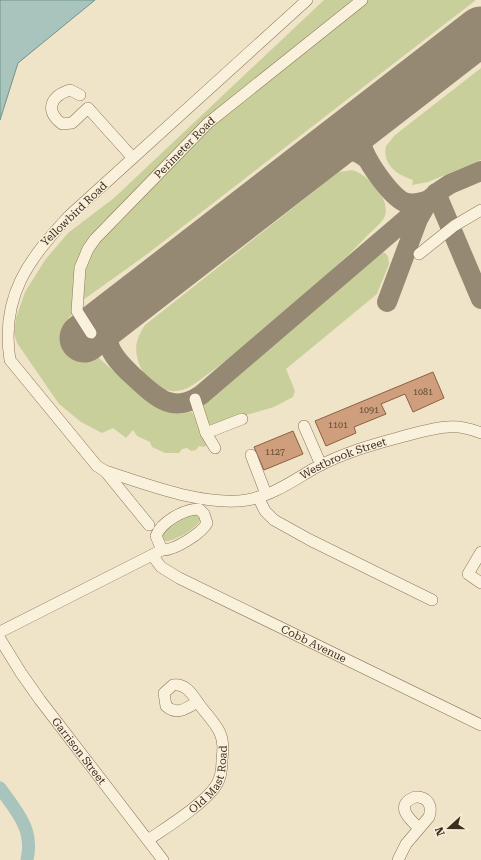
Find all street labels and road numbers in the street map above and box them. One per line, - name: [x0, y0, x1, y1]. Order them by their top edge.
- street label: Perimeter Road: [151, 114, 217, 181]
- street label: Yellowbird Road: [38, 179, 110, 249]
- street label: Westbrook Street: [298, 435, 388, 482]
- street label: Cobb Avenue: [279, 622, 349, 665]
- street label: Garrison Street: [49, 715, 109, 787]
- street label: Old Mast Road: [186, 745, 229, 816]

